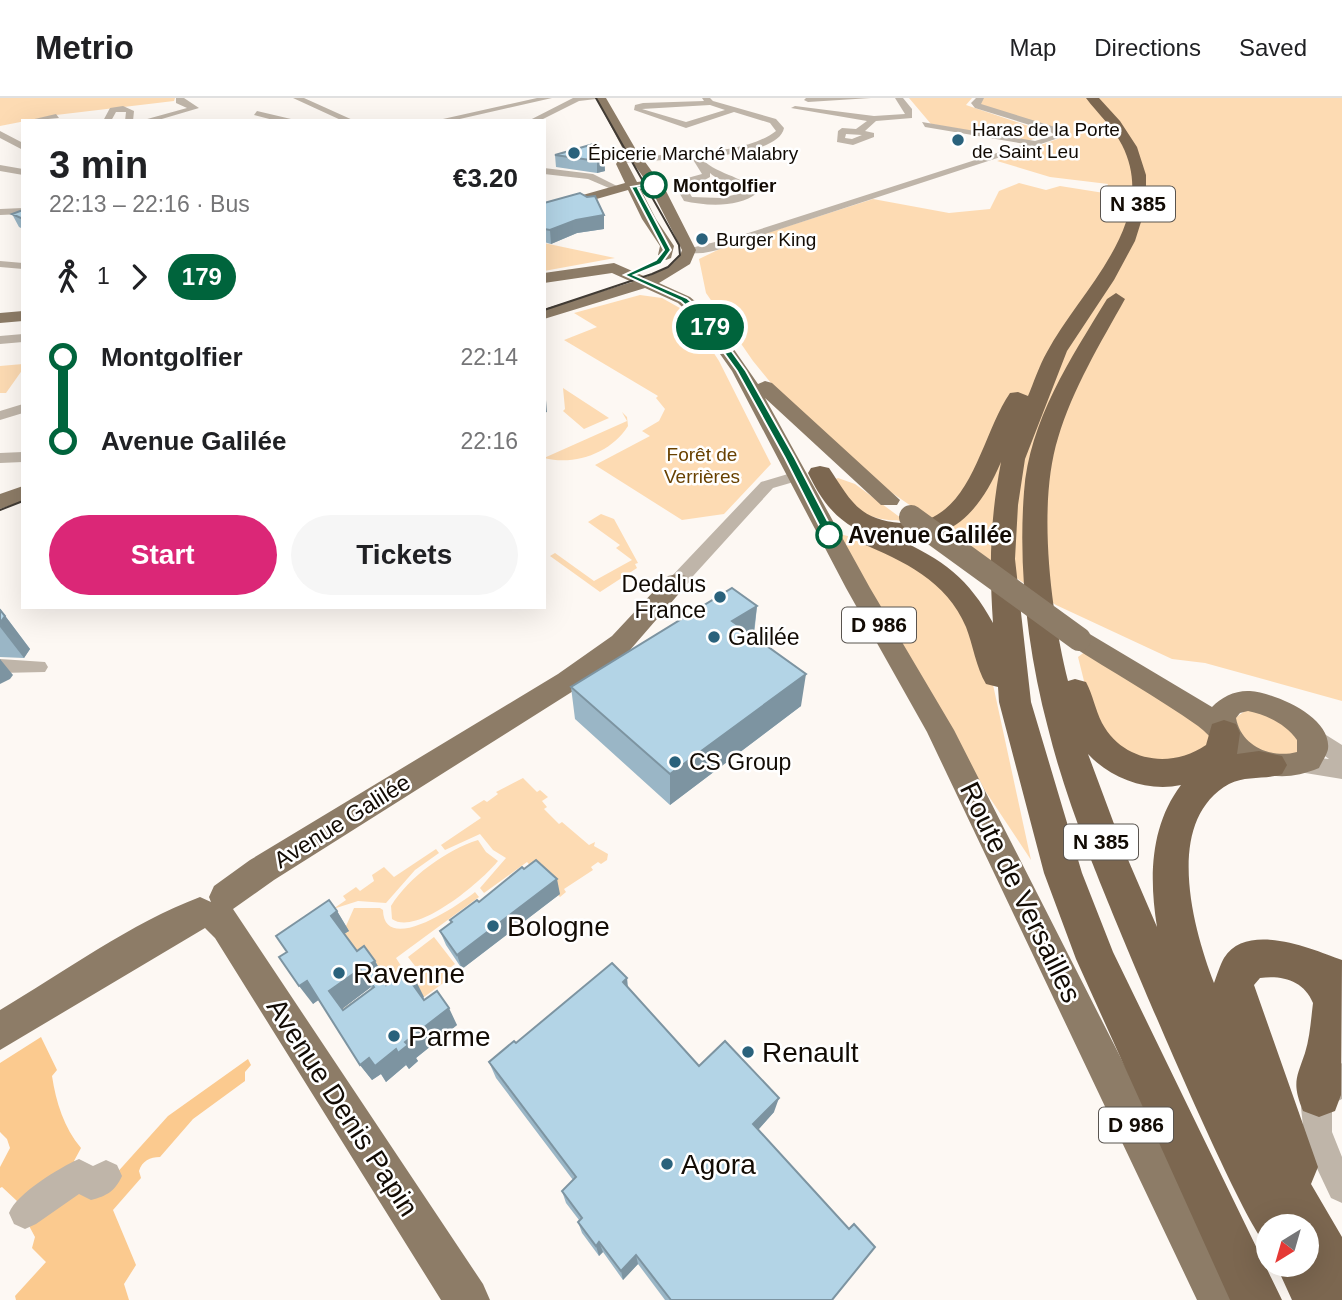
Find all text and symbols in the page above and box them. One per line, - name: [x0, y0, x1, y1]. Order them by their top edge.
- text: Metrio: [35, 29, 134, 66]
- text: Map: [1010, 34, 1056, 61]
- text: Directions: [1094, 34, 1201, 61]
- text: Saved: [1239, 34, 1307, 61]
- place label: Haras de la Porte de Saint Leu: [972, 119, 1120, 162]
- marker: Haras de la Porte de Saint Leu: [950, 132, 966, 148]
- place label: Épicerie Marché Malabry: [588, 143, 799, 164]
- text: 3 min: [49, 144, 148, 186]
- marker: Épicerie Marché Malabry: [566, 145, 582, 161]
- text: €3.20: [453, 163, 518, 193]
- marker: Montgolfier: [641, 172, 667, 198]
- place label: Montgolfier: [673, 175, 777, 196]
- road number: N 385: [1101, 186, 1175, 222]
- text: 22:13 – 22:16 · Bus: [49, 191, 250, 217]
- place label: Burger King: [716, 229, 816, 250]
- marker: Burger King: [694, 231, 710, 247]
- icon: walk: [49, 258, 87, 296]
- icon: forward: [120, 258, 158, 296]
- text: 1: [97, 263, 110, 289]
- text: 179: [182, 263, 222, 290]
- line badge: 179: [670, 304, 750, 350]
- text: 179: [690, 313, 730, 340]
- text: Montgolfier: [101, 342, 243, 372]
- text: 22:14: [460, 344, 518, 370]
- text: Avenue Galilée: [101, 426, 286, 456]
- text: 22:16: [460, 428, 518, 454]
- park label: Forêt de Verrières: [664, 444, 740, 487]
- button: Start: [49, 515, 277, 595]
- button: Tickets: [291, 515, 518, 595]
- marker: Avenue Galilée: [816, 522, 842, 548]
- place label: Avenue Galilée: [848, 522, 1012, 548]
- place label: Dedalus France: [622, 571, 706, 623]
- marker: Dedalus France: [712, 589, 728, 605]
- road number: D 986: [842, 608, 916, 642]
- place label: Galilée: [728, 624, 800, 650]
- marker: Galilée: [706, 629, 722, 645]
- place label: CS Group: [689, 749, 791, 775]
- marker: CS Group: [667, 754, 683, 770]
- street label: Avenue Galilée: [269, 769, 415, 873]
- street label: Route de Versailles: [954, 777, 1087, 1007]
- road number: N 385: [1064, 824, 1138, 860]
- place label: Bologne: [507, 911, 610, 942]
- marker: Bologne: [485, 918, 501, 934]
- place label: Ravenne: [353, 958, 465, 989]
- marker: Ravenne: [331, 965, 347, 981]
- street label: Avenue Denis Papin: [261, 993, 425, 1222]
- place label: Parme: [408, 1021, 490, 1052]
- marker: Parme: [386, 1028, 402, 1044]
- place label: Renault: [762, 1037, 859, 1068]
- marker: Renault: [740, 1044, 756, 1060]
- road number: D 986: [1099, 1108, 1173, 1142]
- place label: Agora: [681, 1149, 756, 1180]
- marker: Agora: [659, 1156, 675, 1172]
- north arrow: [1256, 1214, 1320, 1278]
- map controls: [1256, 1214, 1319, 1277]

